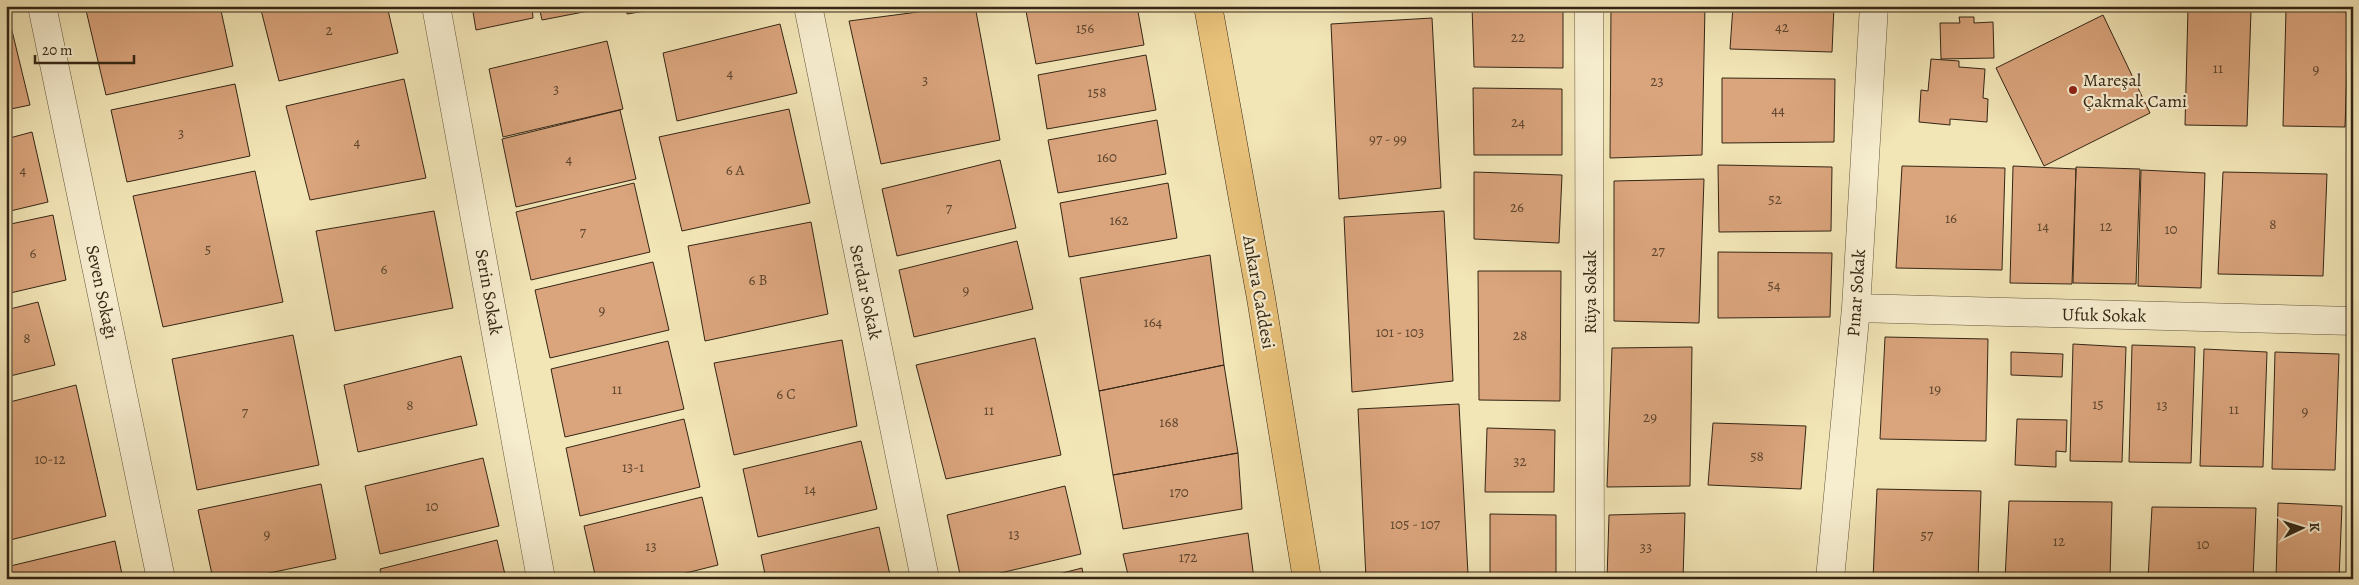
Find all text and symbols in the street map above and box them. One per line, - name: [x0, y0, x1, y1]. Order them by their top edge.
- house number: 42: [1775, 17, 1789, 37]
- house number: 156: [1076, 18, 1094, 38]
- house number: 2: [325, 20, 333, 40]
- house number: 22: [1511, 27, 1525, 47]
- scale bar: [35, 32, 134, 64]
- text: 20 m: [42, 40, 73, 60]
- house number: 11: [2213, 58, 2223, 78]
- house number: 9: [2313, 59, 2320, 79]
- house number: 4: [727, 63, 734, 83]
- place label: Mareşal Çakmak Cami: [2083, 68, 2187, 113]
- house number: 3: [922, 70, 928, 90]
- house number: 23: [1650, 71, 1664, 91]
- house number: 3: [553, 79, 559, 99]
- house number: 158: [1088, 82, 1106, 102]
- marker: Mareşal Çakmak Cami: [2067, 84, 2079, 96]
- house number: 44: [1771, 100, 1785, 120]
- house number: 24: [1511, 112, 1525, 132]
- house number: 3: [178, 123, 184, 143]
- house number: 97 - 99: [1369, 129, 1407, 149]
- house number: 4: [354, 132, 361, 152]
- house number: 160: [1097, 147, 1117, 167]
- house number: 4: [566, 149, 573, 169]
- house number: 4: [20, 160, 27, 180]
- house number: 6 A: [726, 160, 745, 180]
- house number: 52: [1768, 189, 1782, 209]
- house number: 26: [1510, 197, 1524, 217]
- house number: 7: [946, 198, 953, 218]
- house number: 16: [1945, 208, 1957, 228]
- house number: 162: [1109, 210, 1129, 230]
- house number: 8: [2269, 214, 2277, 234]
- house number: 14: [2037, 216, 2049, 236]
- house number: 12: [2100, 216, 2112, 236]
- house number: 10: [2164, 219, 2178, 239]
- house number: 7: [580, 222, 587, 242]
- street label: Ankara Caddesi: [1237, 232, 1281, 351]
- house number: 5: [205, 239, 211, 259]
- house number: 27: [1651, 241, 1665, 261]
- street label: Serdar Sokak: [844, 242, 888, 342]
- house number: 6: [30, 243, 37, 263]
- street label: Seven Sokağı: [80, 243, 124, 341]
- street label: Serin Sokak: [470, 247, 508, 337]
- street label: Pınar Sokak: [1841, 248, 1871, 338]
- street label: Rüya Sokak: [1578, 250, 1602, 334]
- house number: 6: [381, 259, 388, 279]
- house number: 6 B: [749, 270, 767, 290]
- house number: 54: [1767, 275, 1781, 295]
- house number: 9: [963, 280, 970, 300]
- house number: 9: [599, 300, 606, 320]
- street label: Ufuk Sokak: [2062, 302, 2147, 328]
- house number: 164: [1144, 312, 1163, 332]
- house number: 101 - 103: [1376, 322, 1424, 342]
- house number: 28: [1513, 325, 1527, 345]
- house number: 8: [23, 328, 31, 348]
- house number: 11: [612, 379, 622, 399]
- house number: 19: [1929, 379, 1941, 399]
- house number: 6 C: [776, 384, 796, 404]
- house number: 15: [2092, 394, 2104, 414]
- house number: 8: [406, 395, 414, 415]
- house number: 13: [2156, 395, 2168, 415]
- house number: 11: [2229, 399, 2239, 419]
- house number: 11: [984, 400, 994, 420]
- house number: 9: [2302, 401, 2309, 421]
- house number: 7: [242, 402, 249, 422]
- house number: 29: [1643, 407, 1657, 427]
- house number: 168: [1159, 412, 1179, 432]
- house number: 58: [1750, 446, 1764, 466]
- house number: 10-12: [34, 449, 66, 469]
- house number: 32: [1513, 451, 1527, 471]
- house number: 13-1: [622, 457, 644, 477]
- house number: 14: [804, 479, 816, 499]
- house number: 170: [1169, 482, 1189, 502]
- house number: 10: [425, 496, 439, 516]
- north arrow: [2276, 502, 2326, 552]
- house number: 105 - 107: [1390, 514, 1441, 534]
- text: K: [2305, 522, 2324, 533]
- house number: 9: [264, 524, 271, 544]
- house number: 13: [1008, 524, 1020, 544]
- house number: 57: [1921, 525, 1934, 545]
- house number: 12: [2053, 531, 2065, 551]
- house number: 10: [2196, 534, 2210, 554]
- house number: 13: [645, 536, 657, 556]
- house number: 33: [1640, 537, 1652, 557]
- house number: 172: [1179, 547, 1197, 567]

